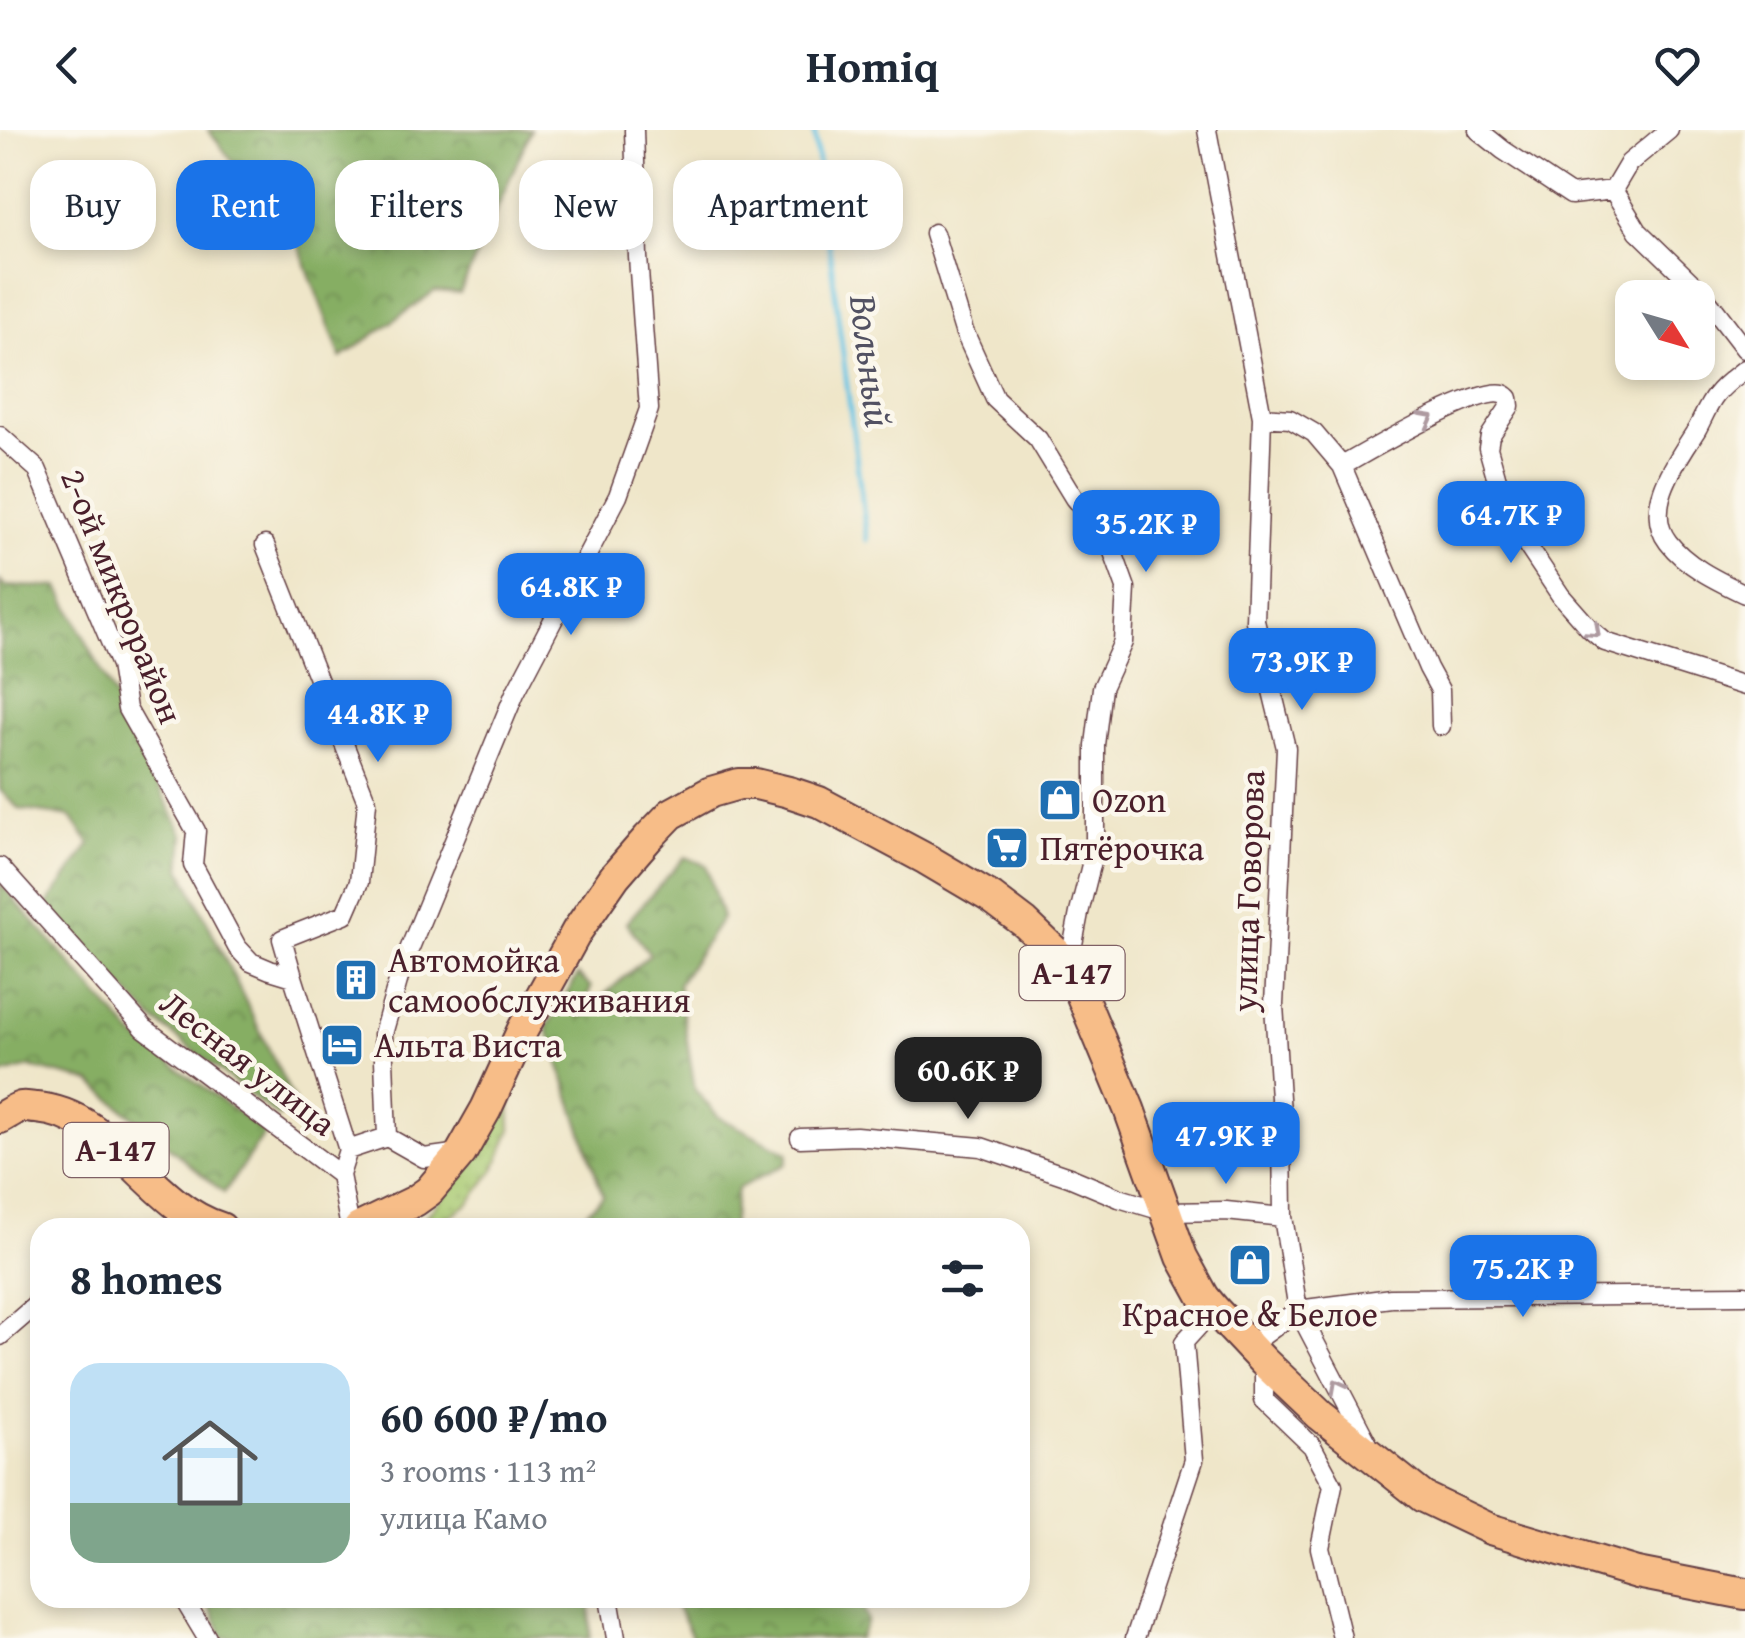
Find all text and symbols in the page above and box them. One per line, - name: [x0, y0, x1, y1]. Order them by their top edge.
- text: Homiq: [806, 33, 939, 98]
- icon: back: [40, 38, 95, 93]
- icon: heart: [1650, 38, 1705, 93]
- chip: Buy: [30, 160, 156, 250]
- chip: Rent: [176, 160, 315, 250]
- chip: Filters: [335, 160, 499, 250]
- chip: New: [519, 160, 653, 250]
- chip: Apartment: [673, 160, 903, 250]
- north arrow: [1615, 280, 1715, 380]
- map controls: [1615, 280, 1715, 380]
- water label: Вольный: [836, 290, 908, 430]
- one-way arrow: [1417, 412, 1435, 431]
- street label: 2-ой микрорайон: [48, 461, 197, 731]
- pin: 64.7K ₽: [1419, 481, 1603, 566]
- pin: 35.2K ₽: [1054, 490, 1238, 575]
- text: 64.7K ₽: [1460, 490, 1562, 537]
- text: 35.2K ₽: [1095, 499, 1197, 546]
- pin: 64.8K ₽: [479, 553, 663, 638]
- text: 64.8K ₽: [520, 562, 622, 609]
- one-way arrow: [1582, 619, 1601, 637]
- pin: 73.9K ₽: [1210, 628, 1394, 713]
- text: 73.9K ₽: [1251, 637, 1353, 684]
- pin: 44.8K ₽: [286, 680, 470, 765]
- text: 44.8K ₽: [327, 689, 429, 736]
- street label: улица Говорова: [1218, 769, 1277, 1014]
- place label: Ozon: [1092, 774, 1166, 825]
- shop icon: Ozon: [1037, 777, 1083, 823]
- place label: Пятёрочка: [1040, 822, 1204, 873]
- supermarket icon: Пятёрочка: [984, 825, 1030, 871]
- place label: Автомойка самообслуживания: [388, 934, 690, 1025]
- road number: А-147: [1020, 946, 1124, 1000]
- building icon: Автомойка самообслуживания: [333, 957, 379, 1003]
- street label: Лесная улица: [149, 978, 347, 1148]
- place label: Альта Виста: [374, 1019, 562, 1070]
- hotel icon: Альта Виста: [319, 1022, 365, 1068]
- pin: 60.6K ₽: [876, 1037, 1060, 1122]
- text: 60.6K ₽: [917, 1046, 1019, 1093]
- pin: 47.9K ₽: [1134, 1102, 1318, 1187]
- text: 47.9K ₽: [1175, 1111, 1277, 1158]
- road number: А-147: [64, 1123, 168, 1177]
- pin: 75.2K ₽: [1431, 1235, 1615, 1320]
- shop icon: Красное & Белое: [1227, 1242, 1273, 1288]
- text: 75.2K ₽: [1472, 1244, 1574, 1291]
- text: 8 homes: [70, 1248, 223, 1309]
- icon: filters: [935, 1251, 990, 1306]
- place label: Красное & Белое: [1122, 1288, 1378, 1339]
- one-way arrow: [1331, 1379, 1350, 1397]
- text: 60 600 ₽/mo: [380, 1386, 608, 1447]
- icon: home: [150, 1403, 270, 1523]
- text: 3 rooms · 113 m²: [380, 1447, 596, 1494]
- text: улица Камо: [380, 1494, 548, 1541]

